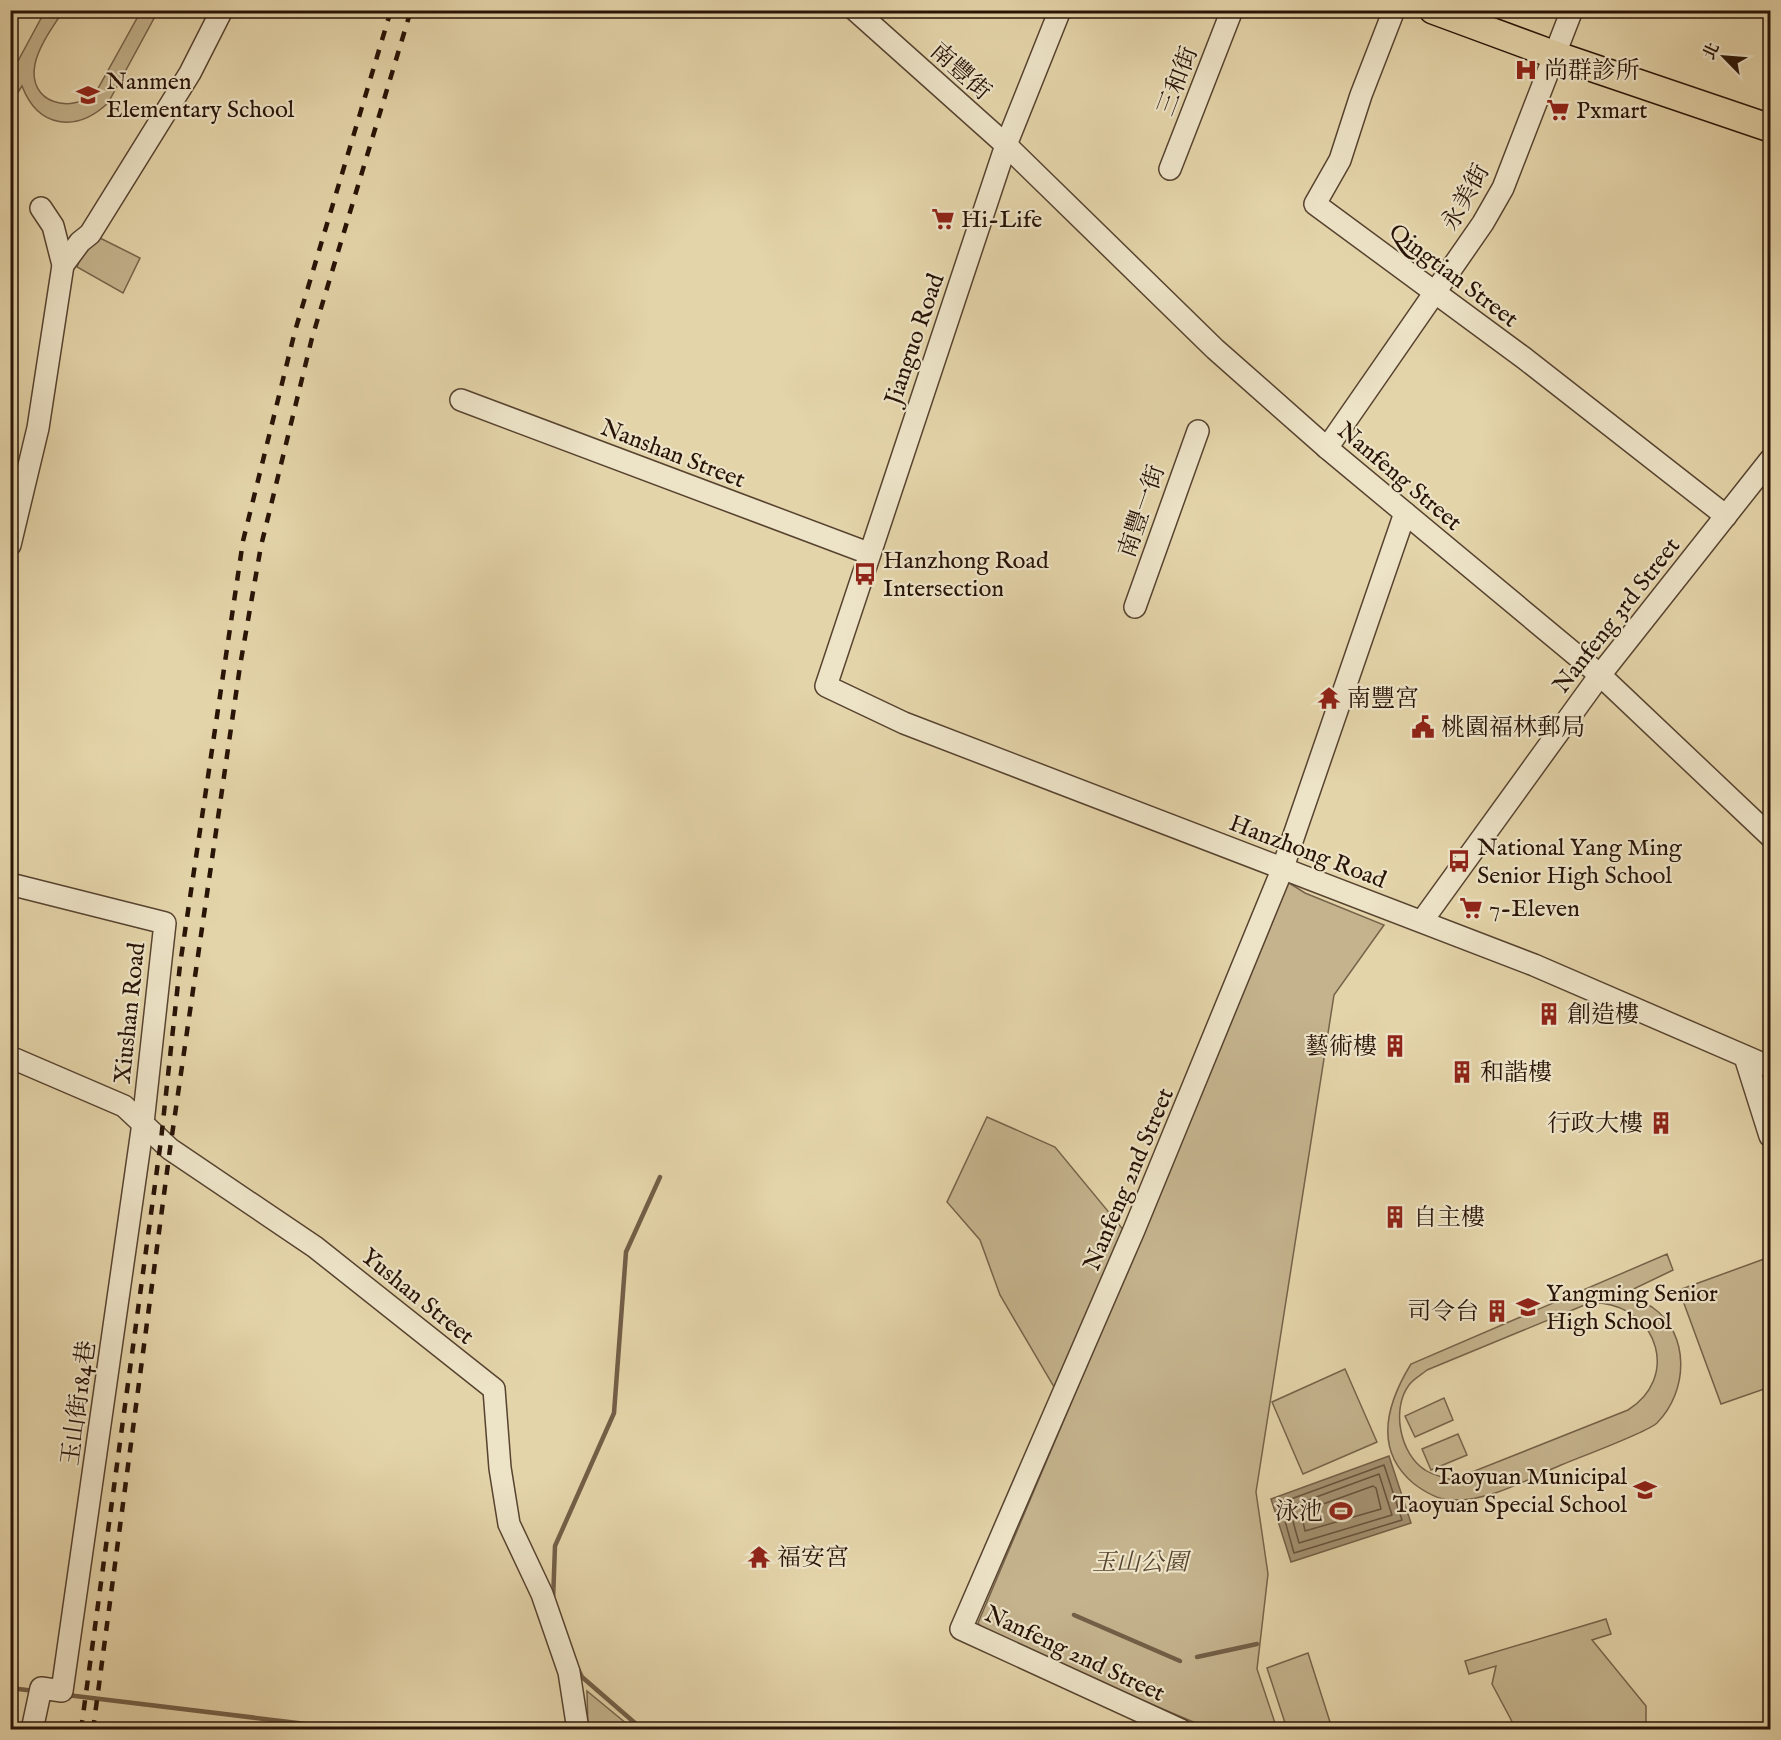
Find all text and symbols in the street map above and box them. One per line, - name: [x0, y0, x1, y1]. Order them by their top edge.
- north arrow: [1694, 27, 1754, 87]
- street label: 南豐街: [923, 37, 997, 108]
- text: 北: [1700, 40, 1725, 63]
- street label: 三和街: [1151, 42, 1206, 121]
- place label: 尚群診所: [1544, 56, 1640, 87]
- hospital icon: 尚群診所: [1513, 57, 1539, 83]
- place label: Nanmen Elementary School: [106, 67, 295, 126]
- school or university icon: Nanmen Elementary School: [75, 82, 101, 108]
- place label: Pxmart: [1576, 96, 1648, 127]
- supermarket icon: Pxmart: [1545, 97, 1571, 123]
- street label: 永美街: [1435, 159, 1497, 237]
- place label: Hi-Life: [961, 205, 1042, 236]
- supermarket icon: Hi-Life: [930, 206, 956, 232]
- street label: Qingtian Street: [1382, 217, 1524, 335]
- street label: Jianguo Road: [877, 269, 952, 412]
- street label: Nanshan Street: [596, 413, 749, 496]
- street label: Nanfeng Street: [1330, 416, 1468, 538]
- street label: 南豐一街: [1112, 461, 1173, 562]
- street label: Nanfeng 3rd Street: [1547, 532, 1688, 700]
- place label: Hanzhong Road Intersection: [883, 546, 1049, 605]
- bus stop icon: Hanzhong Road Intersection: [852, 561, 878, 587]
- place label: 南豐宮: [1347, 684, 1419, 715]
- temple icon: 南豐宮: [1316, 685, 1342, 711]
- place label: 桃園福林郵局: [1441, 713, 1585, 744]
- public building icon: 桃園福林郵局: [1410, 714, 1436, 740]
- street label: Hanzhong Road: [1225, 808, 1391, 897]
- place label: National Yang Ming Senior High School: [1477, 833, 1683, 892]
- bus stop icon: National Yang Ming Senior High School: [1446, 848, 1472, 874]
- place label: 7-Eleven: [1489, 894, 1580, 925]
- supermarket icon: 7-Eleven: [1458, 895, 1484, 921]
- street label: Xiushan Road: [108, 941, 153, 1085]
- place label: 創造樓: [1567, 1000, 1639, 1031]
- building icon: 創造樓: [1536, 1001, 1562, 1027]
- place label: 藝術樓: [1305, 1032, 1377, 1063]
- building icon: 藝術樓: [1382, 1033, 1408, 1059]
- place label: 和諧樓: [1480, 1058, 1552, 1089]
- building icon: 和諧樓: [1449, 1059, 1475, 1085]
- street label: Nanfeng 2nd Street: [1077, 1083, 1182, 1276]
- place label: 行政大樓: [1547, 1109, 1643, 1140]
- building icon: 行政大樓: [1648, 1110, 1674, 1136]
- place label: 自主樓: [1413, 1203, 1485, 1234]
- building icon: 自主樓: [1382, 1204, 1408, 1230]
- street label: Yushan Street: [354, 1242, 480, 1352]
- place label: Yangming Senior High School: [1546, 1279, 1718, 1338]
- school or university icon: Yangming Senior High School: [1515, 1294, 1541, 1320]
- place label: 司令台: [1407, 1297, 1479, 1328]
- building icon: 司令台: [1484, 1298, 1510, 1324]
- street label: 玉山街184巷: [55, 1339, 104, 1468]
- place label: Taoyuan Municipal Taoyuan Special School: [1393, 1462, 1627, 1521]
- school or university icon: Taoyuan Municipal Taoyuan Special School: [1632, 1477, 1658, 1503]
- place label: 泳池: [1275, 1497, 1323, 1528]
- sports icon: 泳池: [1328, 1498, 1354, 1524]
- place label: 福安宮: [777, 1543, 849, 1574]
- temple icon: 福安宮: [746, 1544, 772, 1570]
- park label: 玉山公園: [1092, 1548, 1192, 1579]
- street label: Nanfeng 2nd Street: [979, 1599, 1170, 1710]

